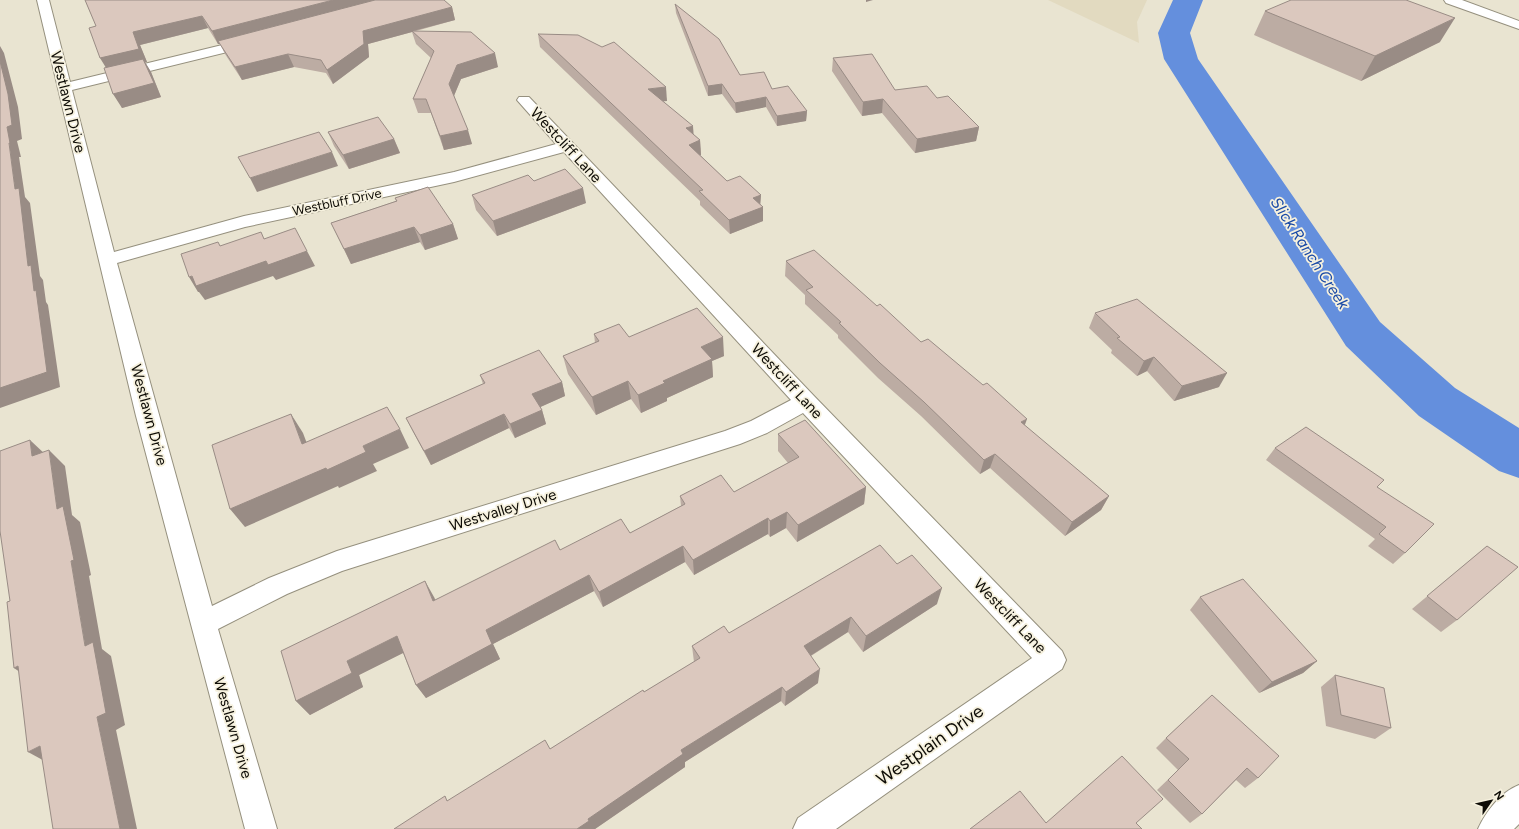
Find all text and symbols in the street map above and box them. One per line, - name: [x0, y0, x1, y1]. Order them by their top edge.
- street label: Westlawn Drive: [47, 49, 89, 155]
- street label: Westcliff Lane: [527, 104, 605, 186]
- street label: Westbluff Drive: [291, 185, 383, 219]
- water label: Slick Ranch Creek: [1267, 193, 1354, 314]
- street label: Westcliff Lane: [748, 340, 826, 422]
- street label: Westlawn Drive: [127, 362, 171, 468]
- street label: Westvalley Drive: [447, 485, 559, 535]
- street label: Westcliff Lane: [970, 575, 1050, 657]
- street label: Westlawn Drive: [210, 676, 256, 780]
- street label: Westplain Drive: [872, 700, 988, 790]
- north arrow: [1471, 781, 1511, 821]
- text: N: [1491, 789, 1507, 803]

